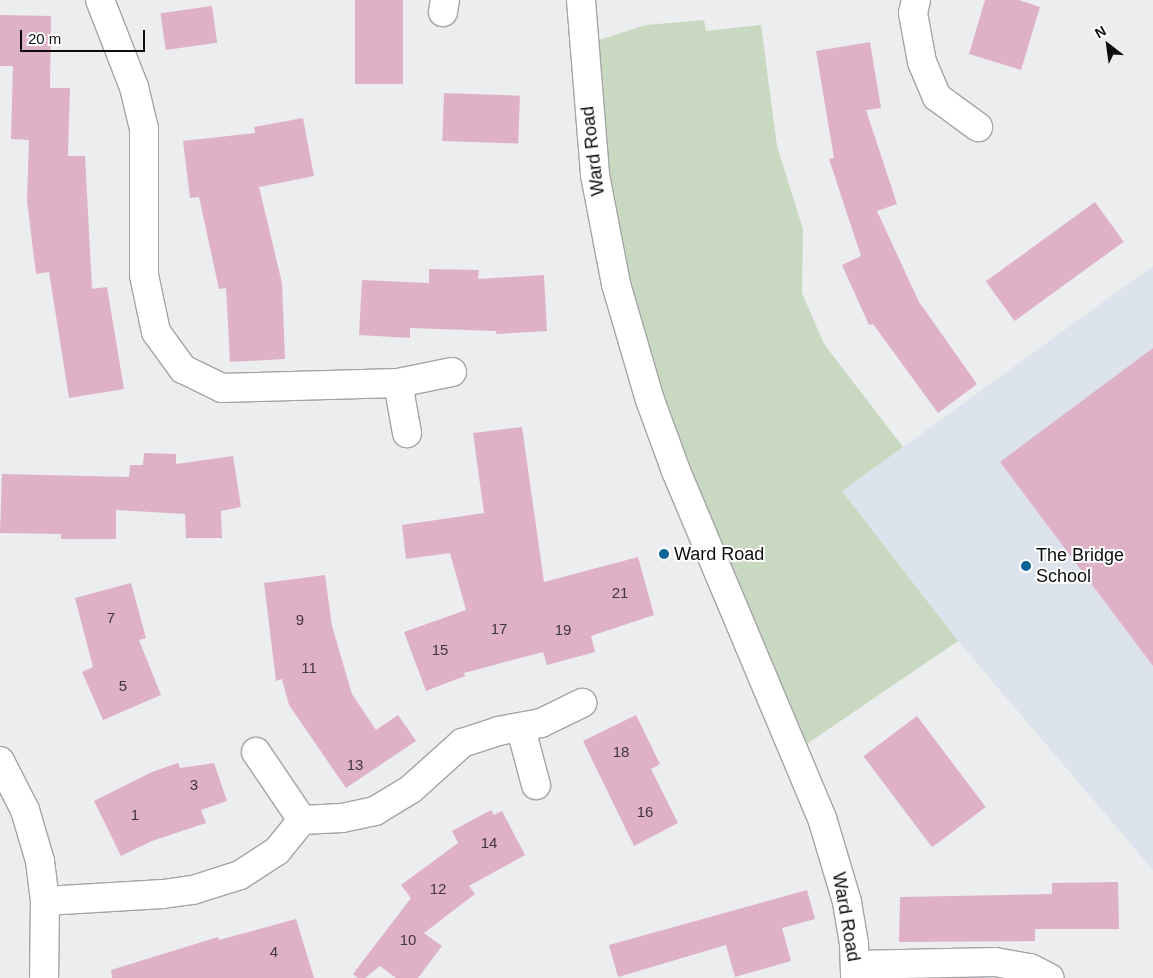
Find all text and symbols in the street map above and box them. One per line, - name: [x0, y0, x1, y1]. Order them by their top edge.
- scale bar: [22, 20, 148, 52]
- north arrow: [1083, 20, 1133, 70]
- text: N: [1092, 23, 1109, 41]
- text: 20 m: [28, 30, 61, 47]
- street label: Ward Road: [577, 105, 609, 197]
- place label: Ward Road: [674, 543, 764, 565]
- place label: The Bridge School: [1036, 545, 1124, 588]
- marker: Ward Road: [658, 548, 670, 560]
- marker: The Bridge School: [1020, 560, 1032, 572]
- house number: 21: [612, 584, 628, 602]
- house number: 7: [107, 609, 115, 627]
- house number: 9: [296, 611, 304, 629]
- house number: 17: [491, 620, 507, 638]
- house number: 19: [555, 621, 571, 639]
- house number: 15: [432, 641, 448, 659]
- house number: 11: [301, 659, 317, 677]
- house number: 5: [119, 677, 127, 695]
- house number: 18: [613, 743, 629, 761]
- house number: 13: [347, 756, 363, 774]
- house number: 3: [190, 776, 198, 794]
- house number: 16: [637, 803, 653, 821]
- house number: 1: [131, 806, 139, 824]
- house number: 14: [481, 834, 497, 852]
- street label: Ward Road: [828, 871, 864, 963]
- house number: 12: [430, 880, 446, 898]
- house number: 10: [400, 931, 416, 949]
- house number: 4: [270, 943, 278, 961]

